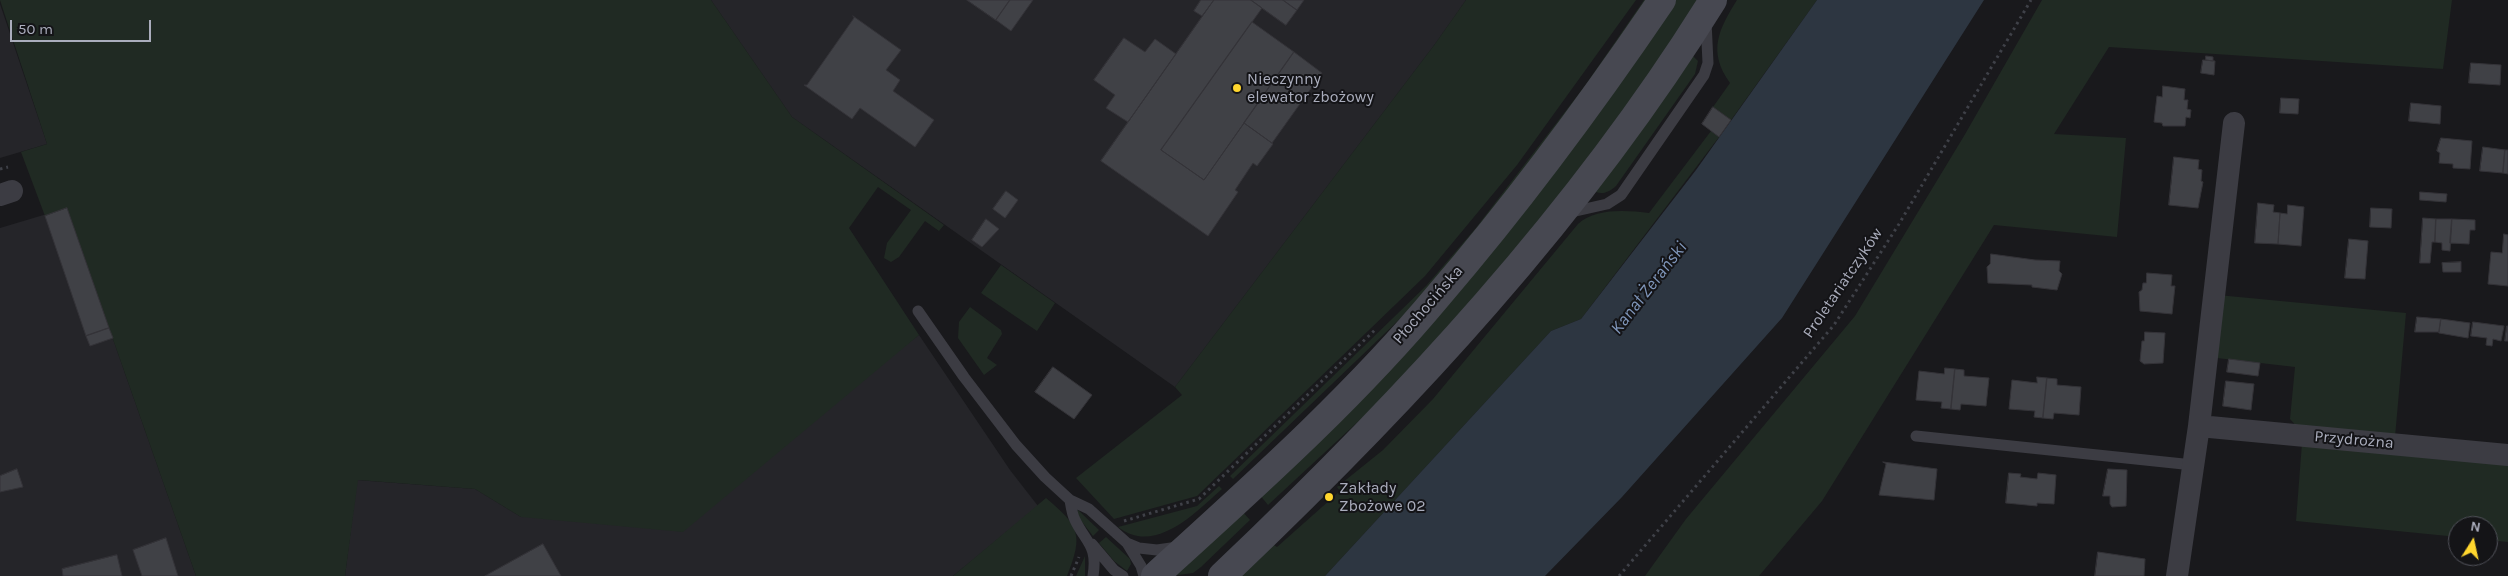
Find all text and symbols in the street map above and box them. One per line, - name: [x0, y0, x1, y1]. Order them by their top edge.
- scale bar: [12, 10, 154, 42]
- text: 50 m: [18, 20, 53, 38]
- place label: Nieczynny elewator zbożowy: [1247, 69, 1374, 107]
- marker: Nieczynny elewator zbożowy: [1231, 82, 1243, 94]
- street label: Proletariatczyków: [1799, 224, 1887, 342]
- water label: Kanał Żerański: [1606, 237, 1692, 339]
- street label: Płochocińska: [1389, 262, 1467, 348]
- street label: Przydrożna: [2313, 427, 2395, 453]
- place label: Zakłady Zbożowe 02: [1339, 478, 1425, 516]
- marker: Zakłady Zbożowe 02: [1323, 491, 1335, 503]
- north arrow: [2448, 516, 2498, 566]
- text: N: [2469, 517, 2482, 536]

